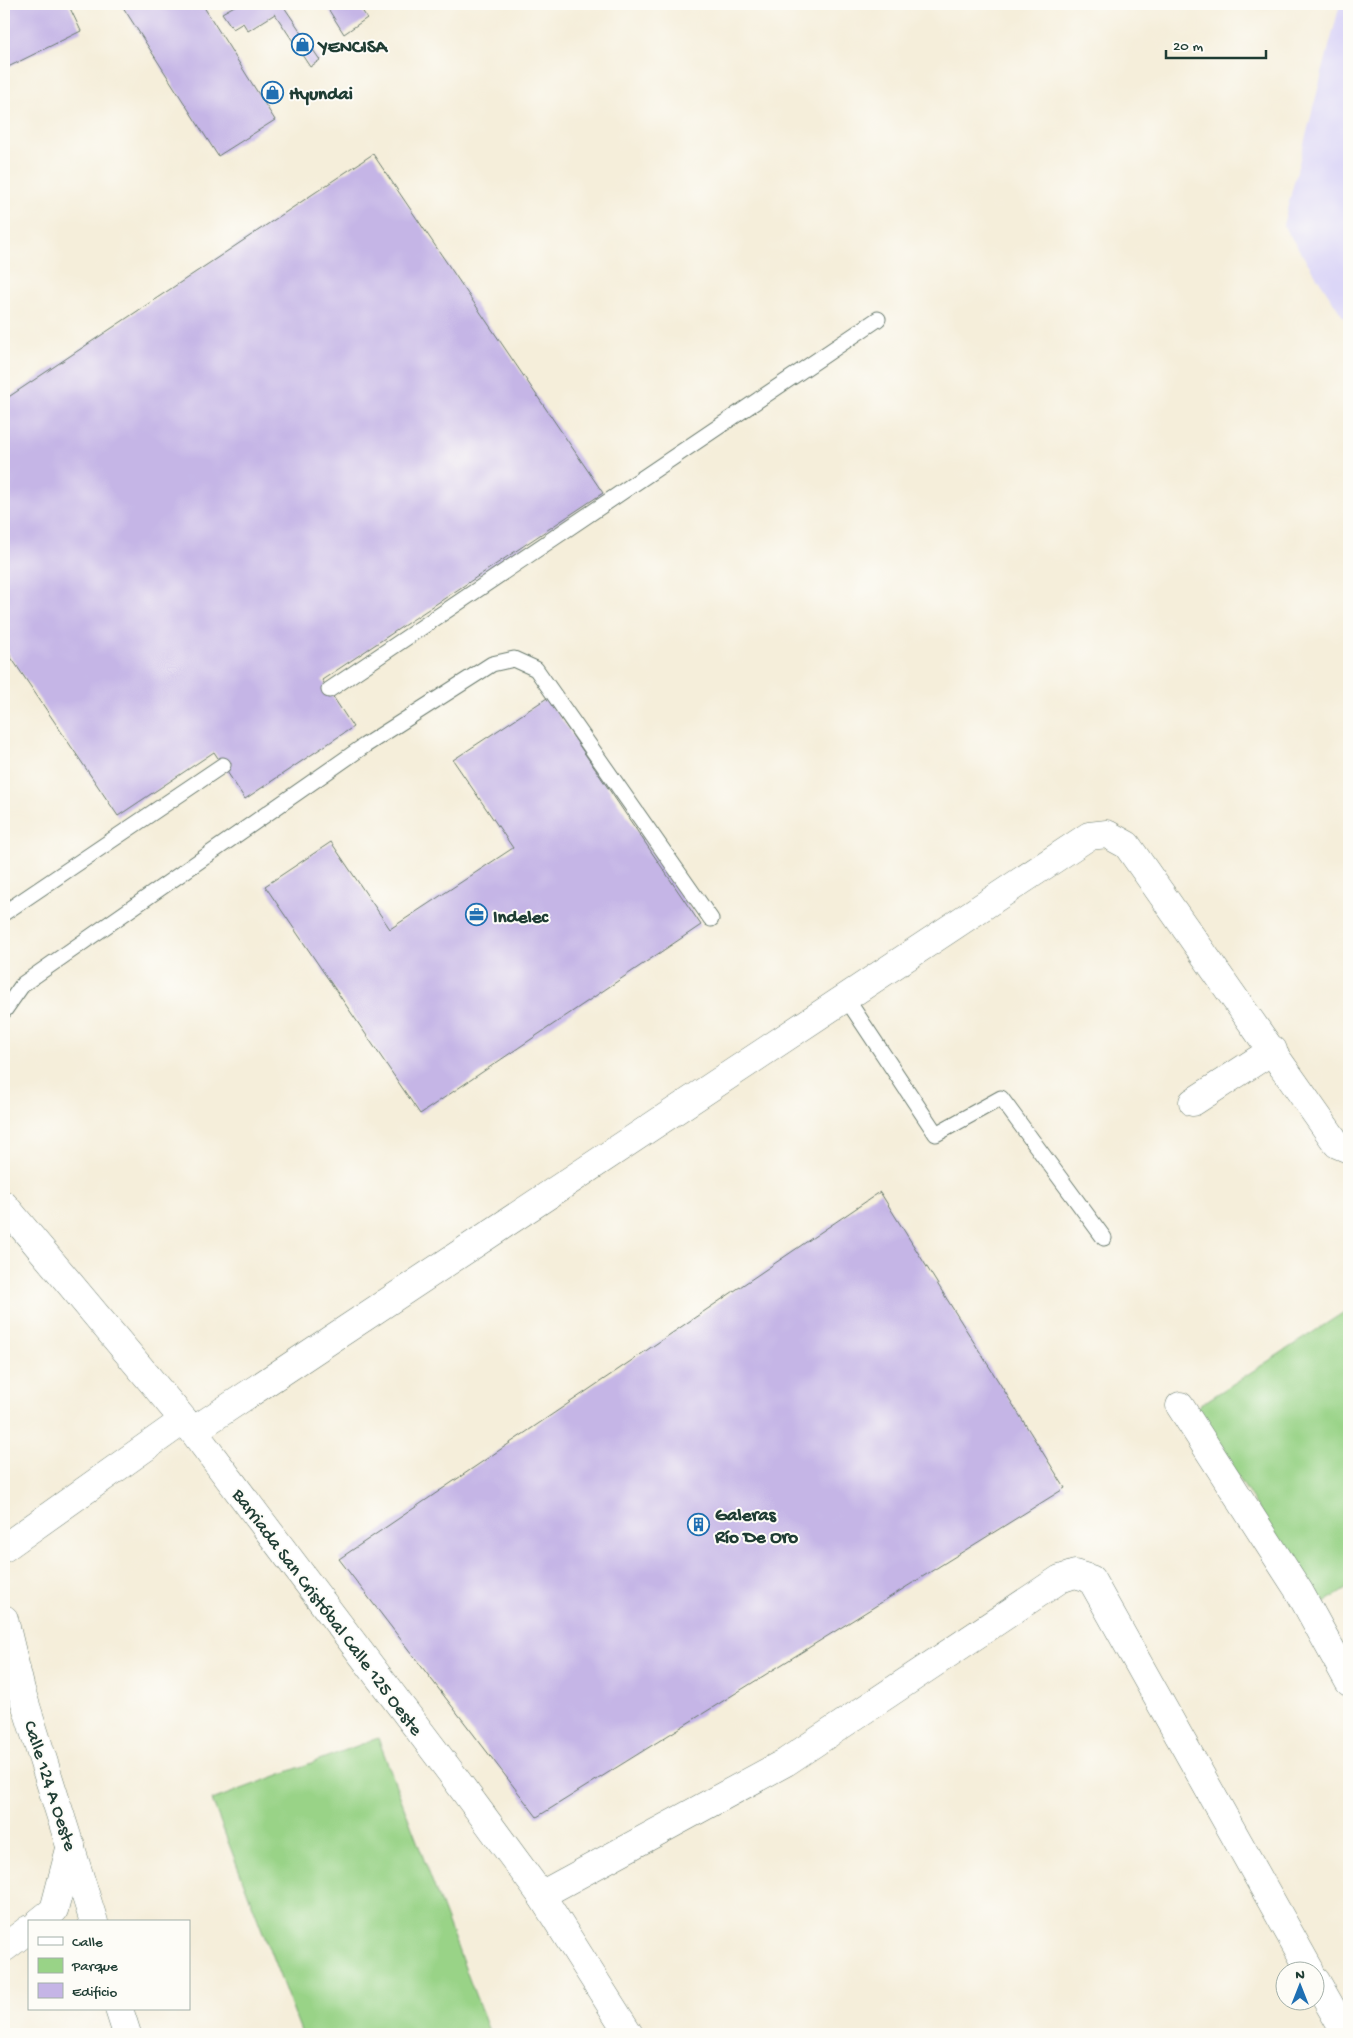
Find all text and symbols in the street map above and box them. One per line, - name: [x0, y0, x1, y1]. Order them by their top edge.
- scale bar: [1166, 28, 1266, 60]
- shop icon: YENCISA: [291, 33, 315, 57]
- place label: YENCISA: [317, 37, 389, 60]
- text: 20 m: [1173, 38, 1203, 56]
- shop icon: Hyundai: [261, 80, 285, 104]
- place label: Hyundai: [289, 84, 353, 107]
- office icon: Indelec: [465, 903, 489, 927]
- place label: Indelec: [493, 907, 550, 930]
- street label: Barriada San Cristóbal Calle 125 Oeste: [225, 1484, 427, 1741]
- place label: Galeras Río De Oro: [714, 1505, 798, 1550]
- building icon: Galeras Río De Oro: [687, 1512, 711, 1536]
- street label: Calle 124 A Oeste: [17, 1718, 81, 1854]
- legend: [28, 1920, 190, 2010]
- text: Calle: [72, 1934, 103, 1952]
- text: Parque: [71, 1958, 118, 1976]
- north arrow: [1276, 1960, 1326, 2010]
- text: N: [1295, 1967, 1305, 1984]
- text: Edificio: [72, 1984, 118, 2002]

